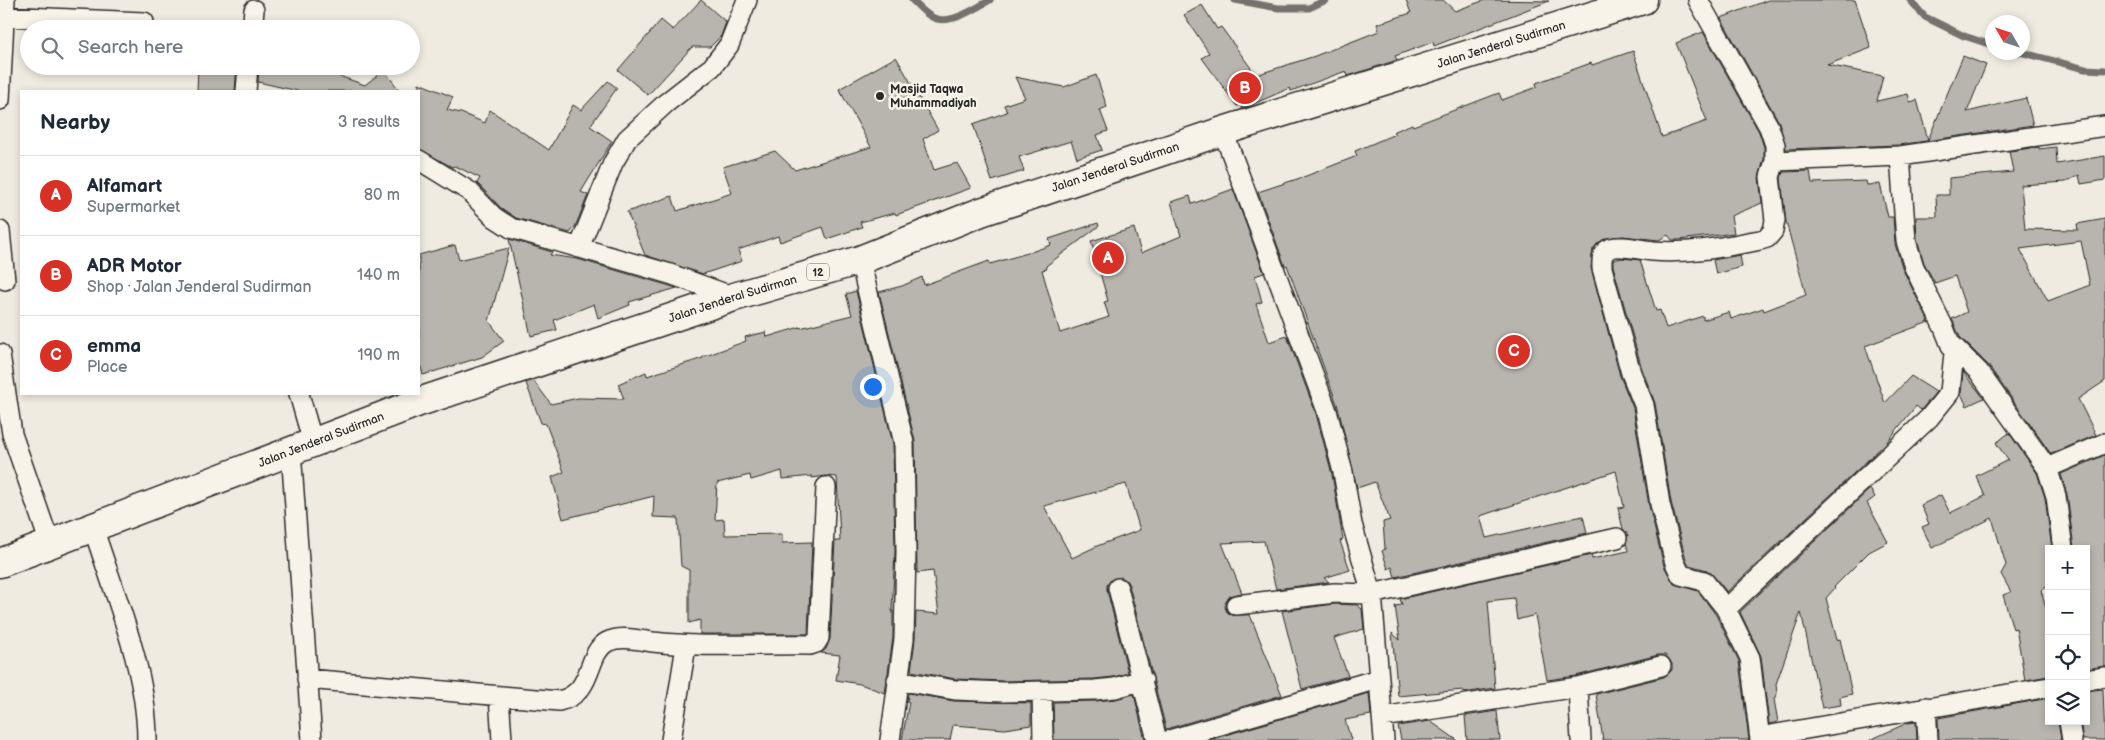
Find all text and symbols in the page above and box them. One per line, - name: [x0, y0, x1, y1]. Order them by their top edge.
- north arrow: [1985, 15, 2030, 60]
- street label: Jalan Jenderal Sudirman: [1435, 17, 1567, 71]
- search box: [20, 20, 420, 75]
- icon: search: [38, 34, 66, 62]
- text: Search here: [78, 36, 183, 59]
- pin: B: [1229, 69, 1261, 107]
- place label: Masjid Taqwa Muhammadiyah: [890, 82, 977, 111]
- marker: Masjid Taqwa Muhammadiyah: [874, 90, 886, 102]
- text: Nearby: [40, 110, 110, 135]
- text: 3 results: [338, 113, 400, 132]
- street label: Jalan Jenderal Sudirman: [1050, 139, 1181, 195]
- text: Alfamart: [87, 175, 162, 198]
- text: A: [51, 186, 61, 205]
- text: 80 m: [364, 186, 400, 205]
- text: Supermarket: [87, 198, 180, 217]
- pin: A: [1092, 239, 1124, 277]
- text: ADR Motor: [87, 255, 182, 278]
- road number: 12: [807, 264, 829, 280]
- text: B: [50, 266, 62, 285]
- text: 140 m: [357, 266, 400, 285]
- street label: Jalan Jenderal Sudirman: [666, 271, 799, 326]
- text: Shop · Jalan Jenderal Sudirman: [87, 278, 311, 297]
- pin: C: [1498, 332, 1530, 370]
- text: emma: [87, 335, 141, 358]
- text: C: [50, 346, 62, 365]
- text: 190 m: [358, 346, 400, 365]
- text: Place: [87, 358, 128, 377]
- your location: [860, 374, 886, 400]
- street label: Jalan Jenderal Sudirman: [256, 409, 386, 471]
- map controls: [2045, 545, 2090, 725]
- button: +: [2045, 545, 2090, 590]
- button: −: [2045, 590, 2090, 635]
- button: locate: [2045, 635, 2090, 680]
- button: layers: [2045, 680, 2090, 725]

